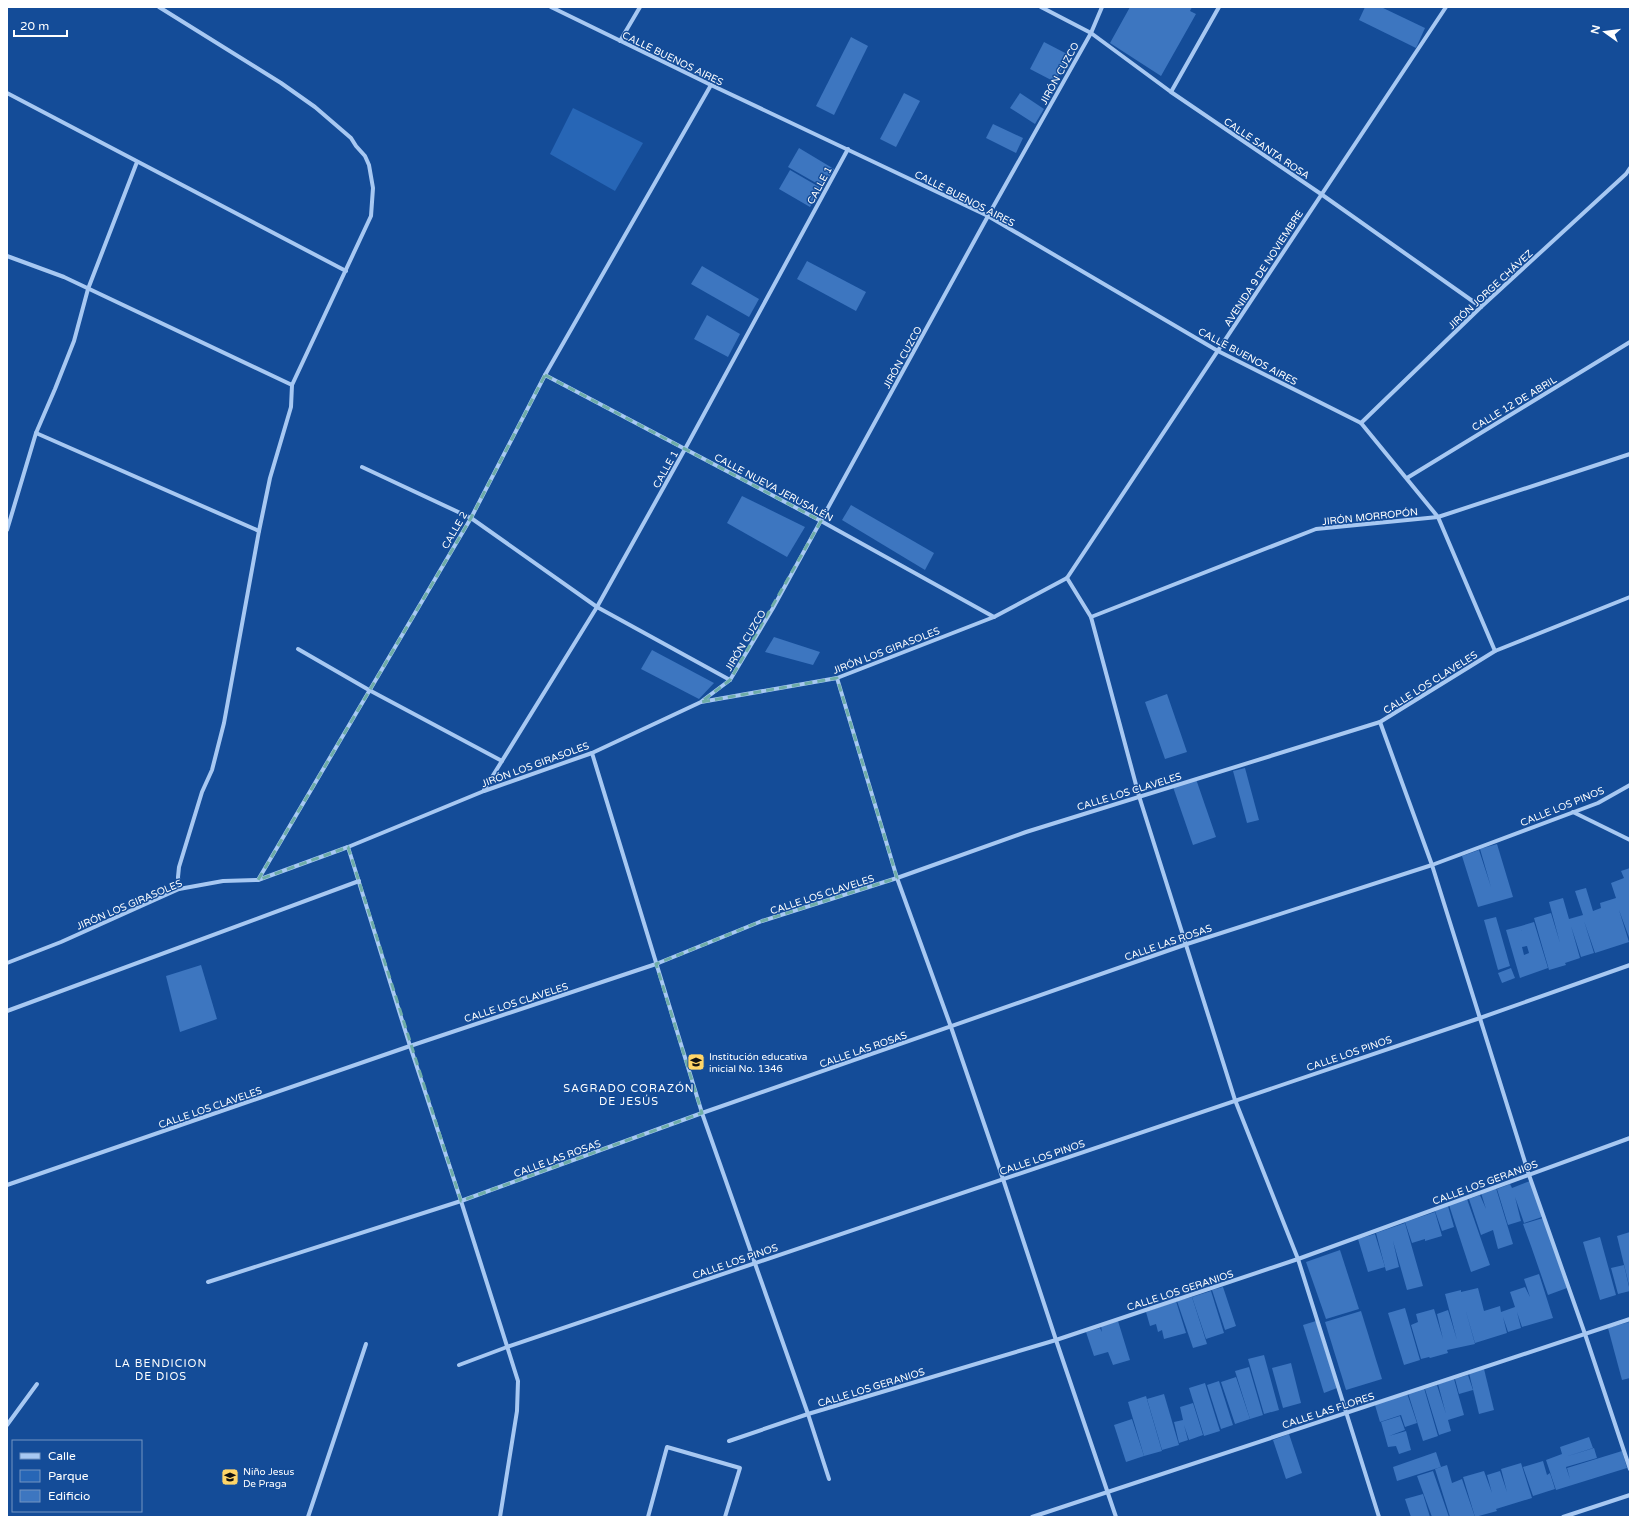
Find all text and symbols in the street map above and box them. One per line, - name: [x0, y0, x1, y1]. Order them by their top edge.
- scale bar: [14, 12, 67, 38]
- north arrow: [1585, 12, 1625, 52]
- text: 20 m: [20, 19, 49, 33]
- text: N: [1588, 24, 1603, 36]
- street label: CALLE BUENOS AIRES: [620, 29, 725, 89]
- street label: JIRÓN CUZCO: [1038, 40, 1082, 107]
- street label: CALLE SANTA ROSA: [1221, 116, 1312, 182]
- street label: CALLE 1: [805, 164, 835, 206]
- street label: CALLE BUENOS AIRES: [913, 168, 1017, 229]
- street label: AVENIDA 9 DE NOVIEMBRE: [1222, 208, 1306, 329]
- street label: JIRÓN JORGE CHÁVEZ: [1446, 247, 1535, 332]
- street label: JIRÓN CUZCO: [881, 324, 925, 391]
- street label: CALLE BUENOS AIRES: [1196, 326, 1299, 388]
- street label: CALLE 12 DE ABRIL: [1470, 374, 1559, 434]
- street label: CALLE 1: [651, 449, 681, 490]
- street label: CALLE NUEVA JERUSALÉN: [712, 451, 835, 524]
- street label: JIRÓN MORROPÓN: [1322, 506, 1419, 528]
- street label: CALLE 2: [439, 510, 470, 551]
- street label: JIRÓN CUZCO: [723, 608, 769, 673]
- street label: JIRÓN LOS GIRASOLES: [831, 625, 942, 677]
- street label: CALLE LOS CLAVELES: [1381, 649, 1480, 717]
- street label: JIRÓN LOS GIRASOLES: [480, 740, 591, 790]
- street label: CALLE LOS CLAVELES: [1076, 770, 1183, 814]
- street label: CALLE LOS PINOS: [1519, 785, 1606, 829]
- street label: CALLE LOS CLAVELES: [769, 872, 876, 917]
- street label: JIRÓN LOS GIRASOLES: [75, 877, 184, 933]
- street label: CALLE LAS ROSAS: [1123, 922, 1214, 964]
- street label: CALLE LOS CLAVELES: [463, 980, 570, 1025]
- street label: CALLE LAS ROSAS: [818, 1029, 909, 1071]
- street label: CALLE LOS PINOS: [1305, 1034, 1394, 1074]
- place label: Institución educativa inicial No. 1346: [709, 1051, 807, 1075]
- school or university icon: Institución educativa inicial No. 1346: [686, 1052, 706, 1072]
- district label: SAGRADO CORAZÓN DE JESÚS: [563, 1081, 695, 1108]
- street label: CALLE LOS CLAVELES: [157, 1085, 264, 1131]
- street label: CALLE LAS ROSAS: [512, 1138, 602, 1180]
- street label: CALLE LOS PINOS: [998, 1138, 1087, 1178]
- street label: CALLE LOS GERANIOS: [1431, 1158, 1540, 1208]
- street label: CALLE LOS PINOS: [691, 1242, 780, 1282]
- street label: CALLE LOS GERANIOS: [1126, 1268, 1235, 1314]
- district label: LA BENDICION DE DIOS: [115, 1357, 207, 1383]
- street label: CALLE LOS GERANIOS: [816, 1366, 926, 1410]
- street label: CALLE LAS FLORES: [1281, 1390, 1376, 1432]
- legend: [12, 1440, 142, 1512]
- text: Calle: [48, 1449, 76, 1463]
- place label: Niño Jesus De Praga: [243, 1466, 294, 1490]
- school or university icon: Niño Jesus De Praga: [220, 1467, 240, 1487]
- text: Parque: [48, 1469, 89, 1483]
- text: Edificio: [48, 1489, 90, 1503]

